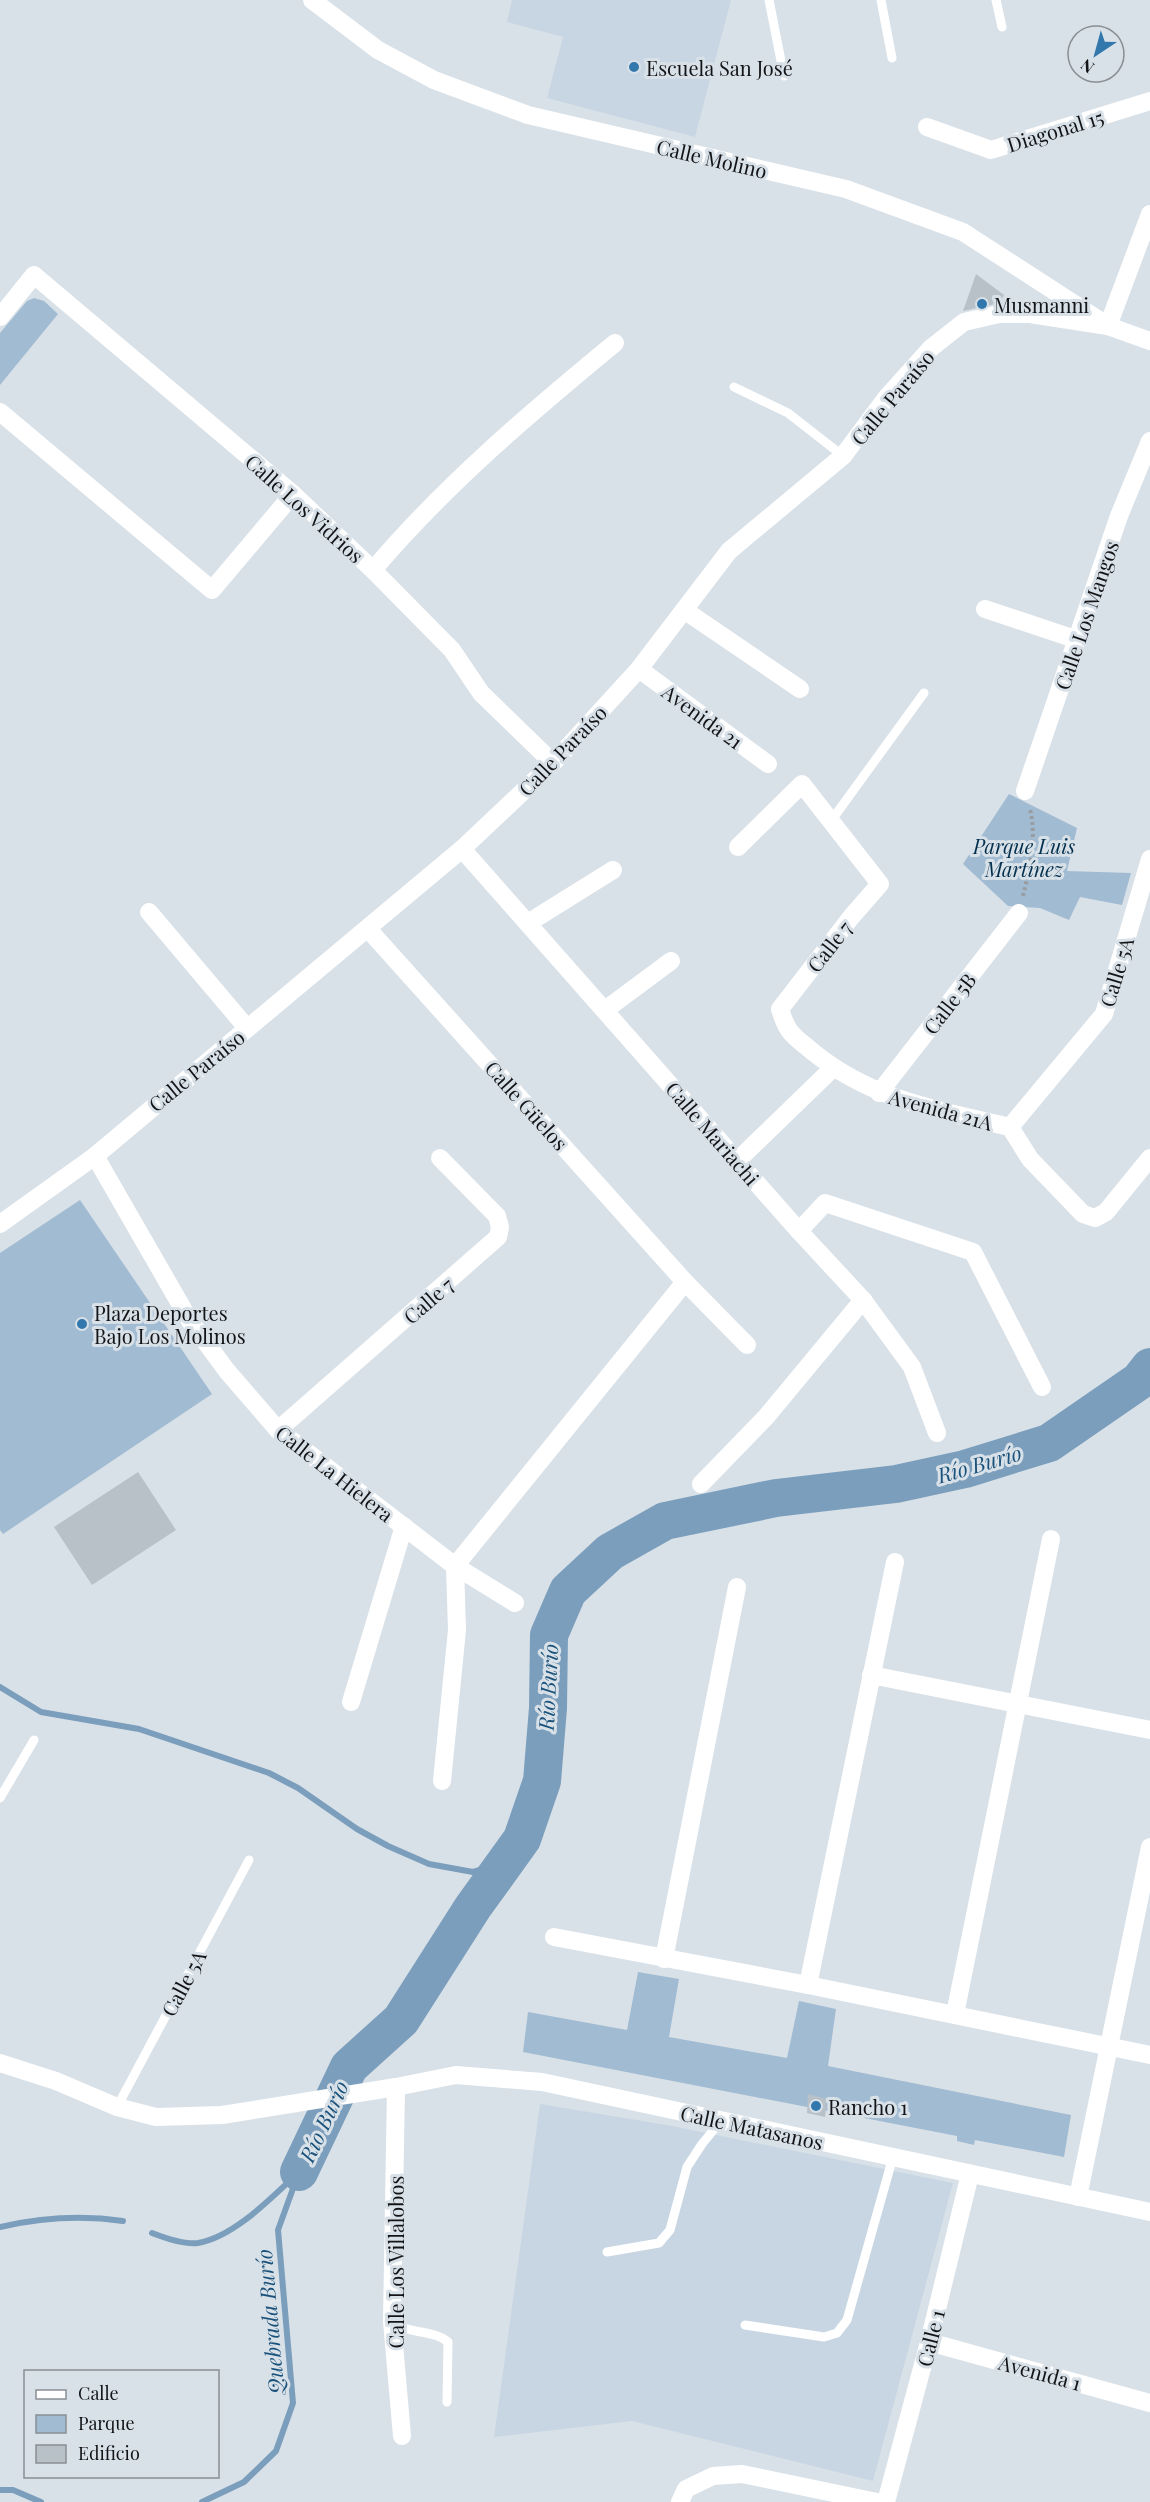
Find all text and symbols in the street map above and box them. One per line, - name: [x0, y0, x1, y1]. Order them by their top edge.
- north arrow: [1066, 24, 1126, 84]
- place label: Escuela San José: [646, 54, 793, 81]
- text: N: [1076, 54, 1098, 78]
- marker: Escuela San José: [627, 60, 641, 74]
- street label: Diagonal 15: [1003, 103, 1107, 157]
- street label: Calle Molino: [654, 132, 770, 184]
- place label: Musmanni: [994, 291, 1089, 318]
- marker: Musmanni: [975, 297, 989, 311]
- street label: Calle Paraíso: [844, 344, 940, 450]
- street label: Calle Los Vidrios: [240, 448, 370, 568]
- street label: Calle Los Mangos: [1048, 537, 1124, 693]
- street label: Avenida 21: [656, 677, 749, 754]
- street label: Calle Paraíso: [512, 699, 612, 801]
- park label: Parque Luis Martínez: [972, 832, 1075, 882]
- street label: Calle 7: [800, 915, 858, 977]
- street label: Calle 5A: [1093, 934, 1139, 1010]
- street label: Calle 5B: [917, 967, 981, 1039]
- street label: Calle Paraíso: [142, 1023, 250, 1117]
- street label: Calle Güelos: [480, 1055, 574, 1155]
- street label: Calle Mariachi: [660, 1075, 766, 1191]
- street label: Avenida 21A: [885, 1082, 996, 1136]
- street label: Calle 7: [397, 1271, 459, 1329]
- place label: Plaza Deportes Bajo Los Molinos: [94, 1299, 246, 1349]
- marker: Plaza Deportes Bajo Los Molinos: [75, 1317, 89, 1331]
- street label: Calle La Hielera: [271, 1419, 399, 1527]
- water label: Río Burío: [933, 1438, 1024, 1489]
- water label: Río Burío: [531, 1643, 563, 1732]
- street label: Calle 5A: [154, 1945, 212, 2021]
- water label: Río Burío: [292, 2076, 354, 2167]
- place label: Rancho 1: [828, 2093, 908, 2120]
- street label: Calle Matasanos: [678, 2099, 826, 2155]
- marker: Rancho 1: [809, 2099, 823, 2113]
- street label: Calle Los Villalobos: [382, 2176, 409, 2348]
- water label: Quebrada Burío: [249, 2248, 289, 2397]
- street label: Calle 1: [910, 2307, 950, 2369]
- street label: Avenida 1: [995, 2348, 1084, 2396]
- legend: [24, 2370, 219, 2478]
- text: Calle: [78, 2381, 119, 2405]
- text: Parque: [78, 2411, 135, 2435]
- text: Edificio: [78, 2441, 140, 2465]

